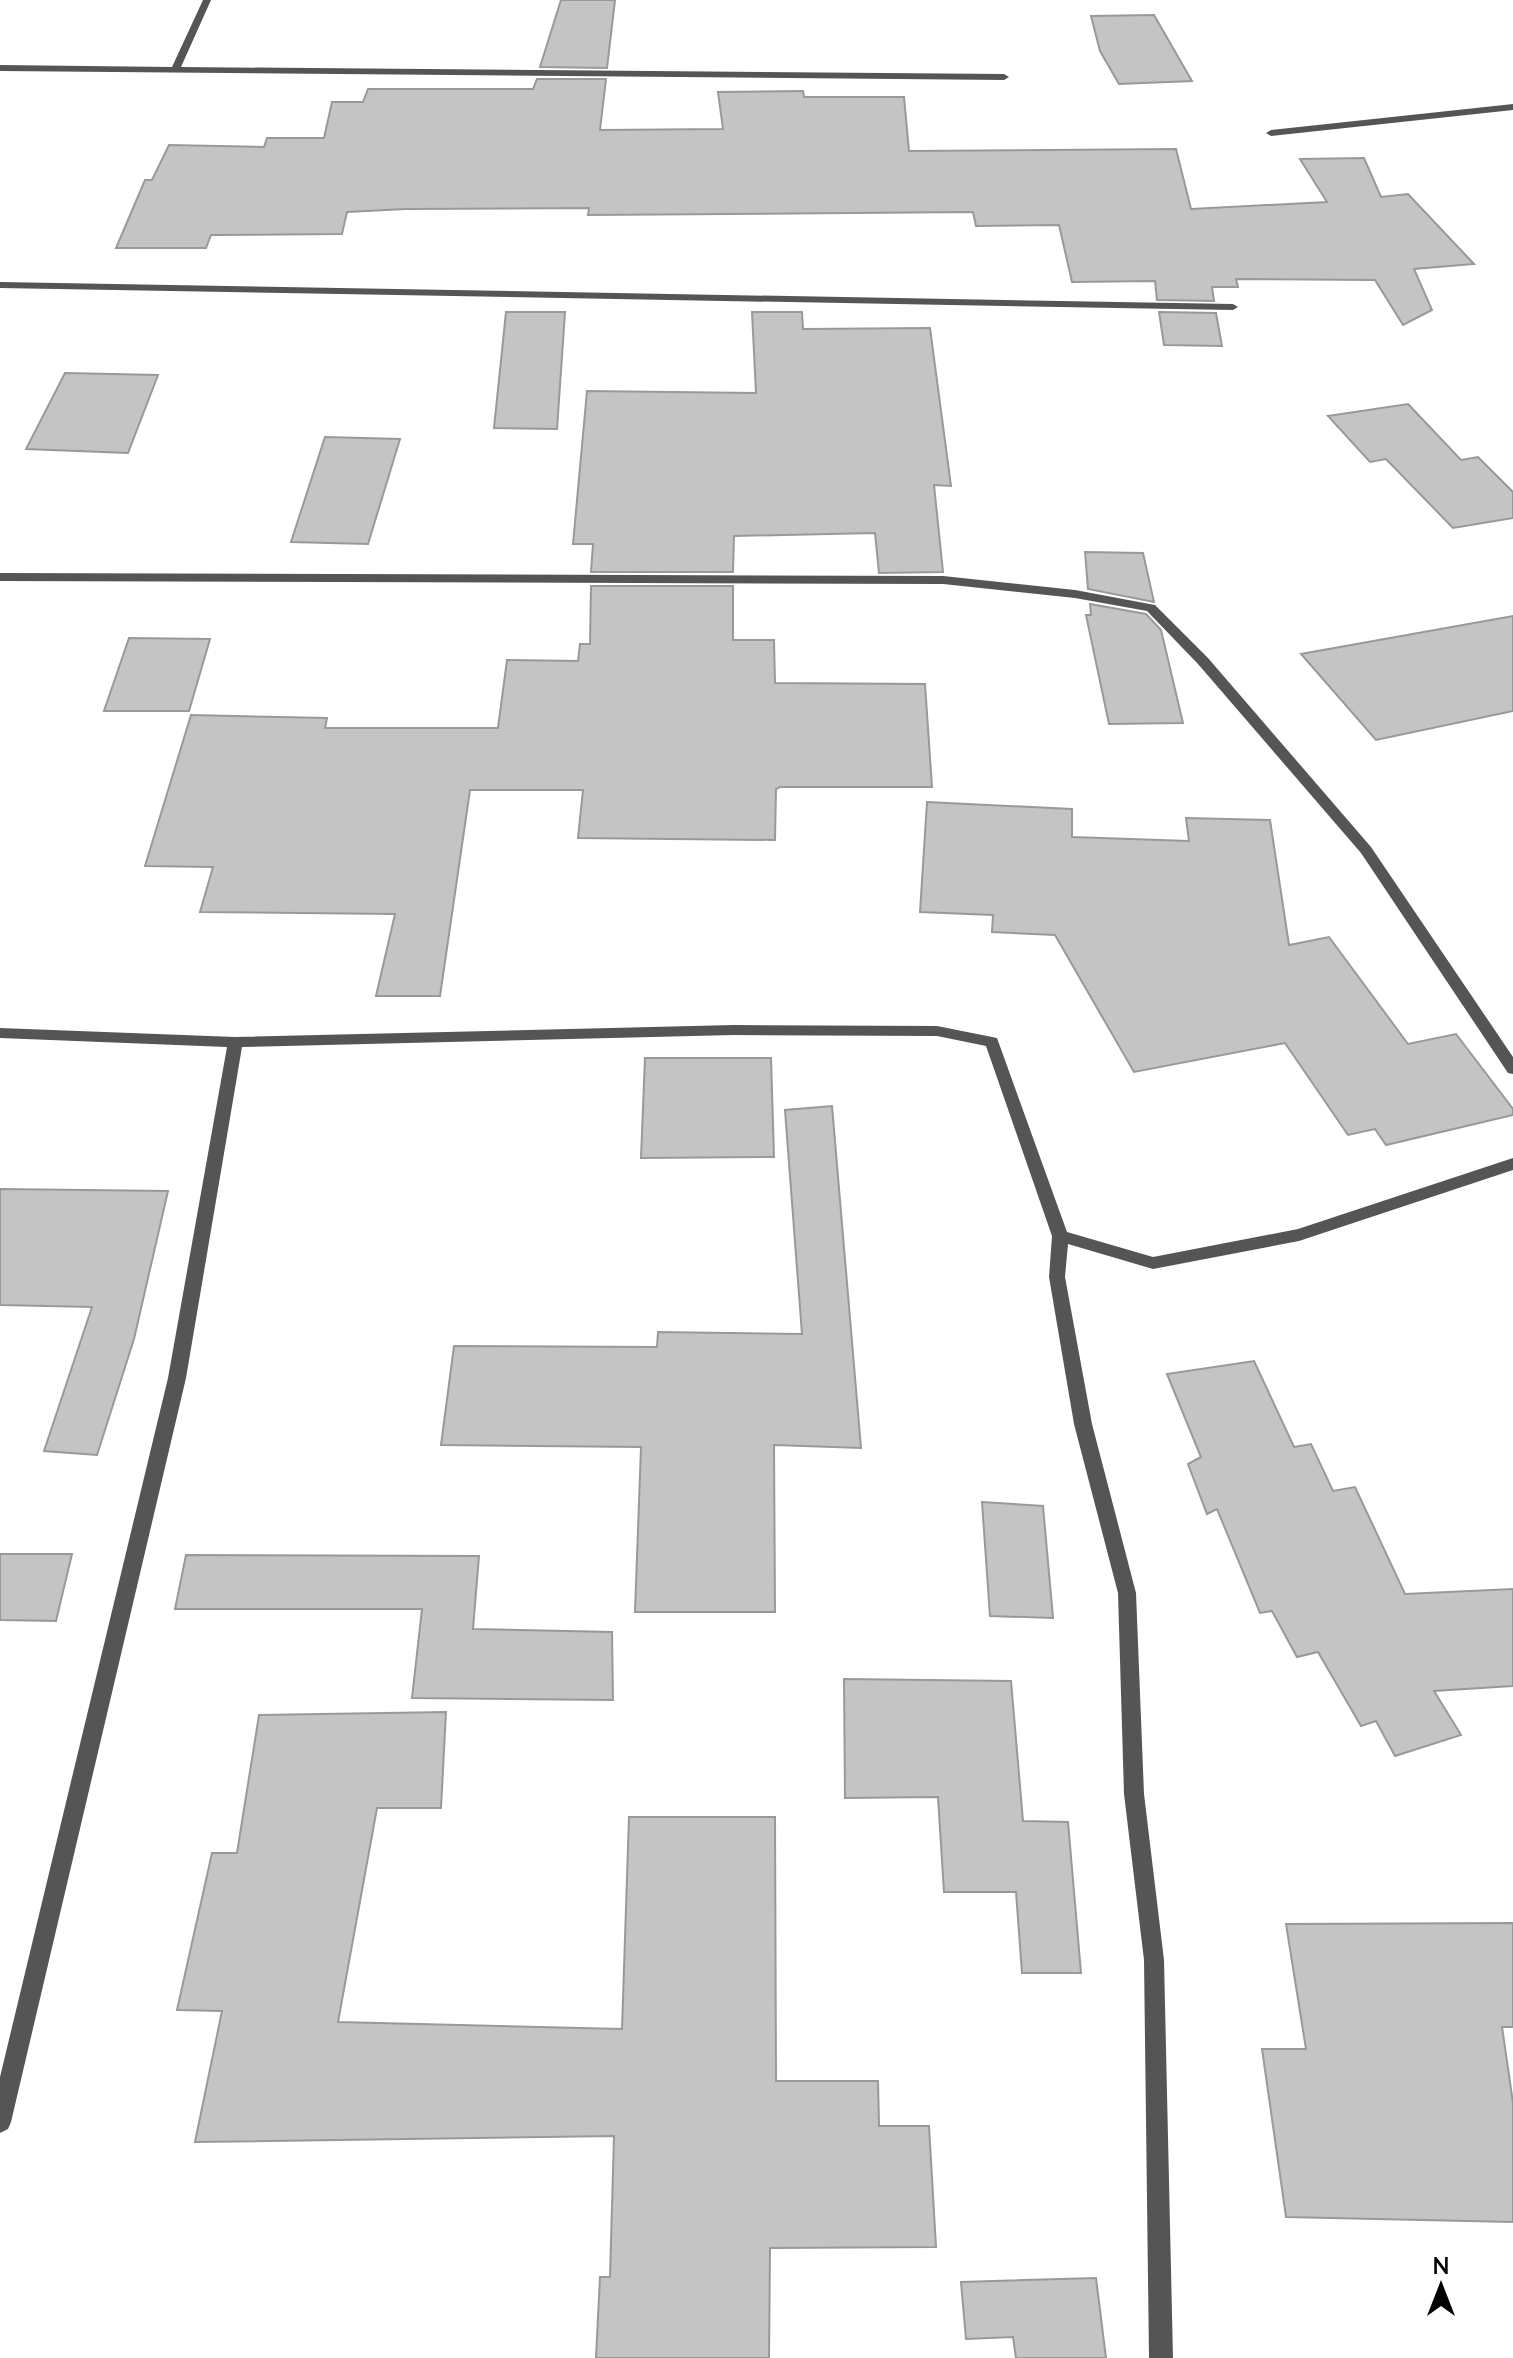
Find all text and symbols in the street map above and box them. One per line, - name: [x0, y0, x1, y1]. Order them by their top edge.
- north arrow: [1401, 2246, 1481, 2326]
- text: N: [1433, 2252, 1449, 2279]

